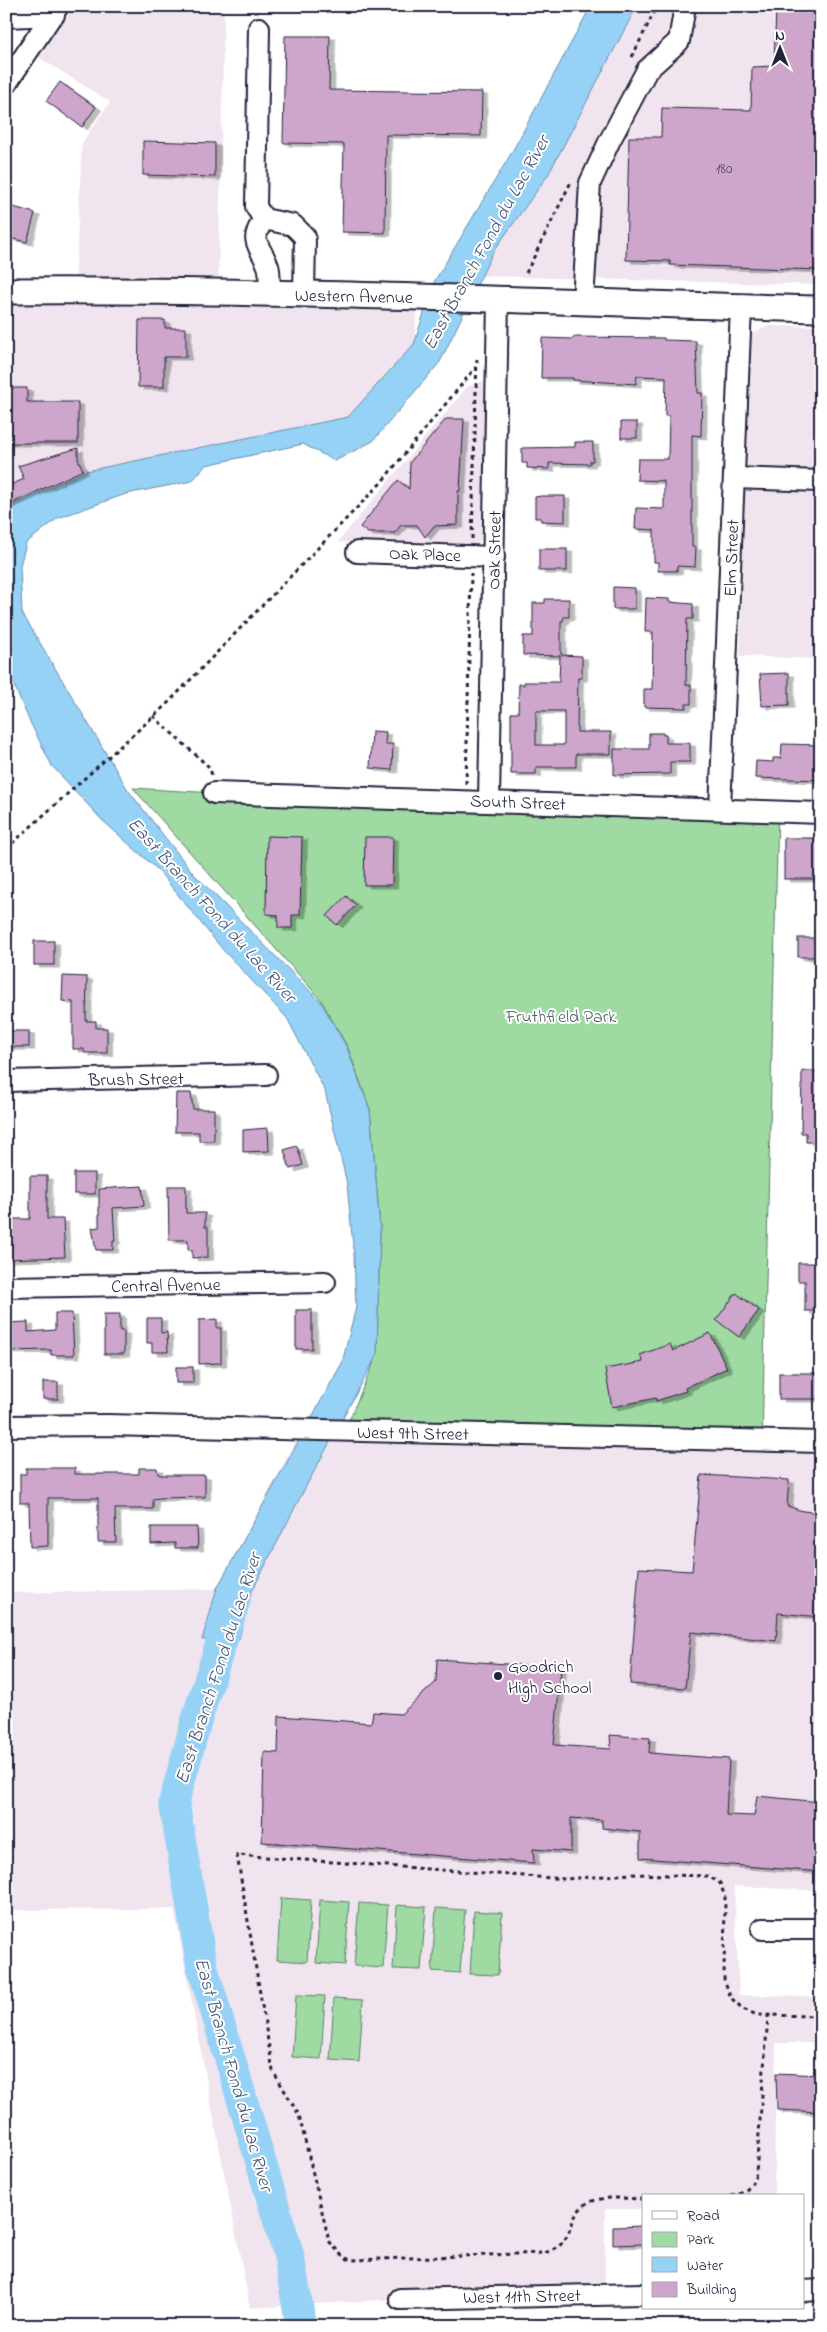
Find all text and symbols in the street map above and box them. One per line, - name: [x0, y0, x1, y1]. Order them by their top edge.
- north arrow: [754, 22, 804, 72]
- text: N: [775, 26, 785, 47]
- water label: East Branch Fond du Lac River: [417, 129, 559, 355]
- house number: 180: [716, 158, 733, 180]
- street label: Western Avenue: [295, 284, 414, 312]
- street label: Oak Street: [482, 510, 510, 590]
- street label: Elm Street: [719, 519, 747, 597]
- street label: Oak Place: [388, 542, 462, 570]
- street label: South Street: [470, 789, 566, 819]
- water label: East Branch Fond du Lac River: [120, 812, 303, 1011]
- park label: Fruthfield Park: [505, 1005, 616, 1031]
- street label: Brush Street: [87, 1067, 184, 1095]
- street label: Central Avenue: [111, 1273, 222, 1301]
- street label: West 9th Street: [357, 1421, 469, 1449]
- water label: East Branch Fond du Lac River: [169, 1548, 270, 1788]
- place label: Goodrich High School: [508, 1655, 591, 1703]
- marker: Goodrich High School: [492, 1670, 504, 1682]
- water label: East Branch Fond du Lac River: [186, 1955, 279, 2196]
- legend: [642, 2194, 804, 2310]
- text: Road: [687, 2205, 720, 2227]
- text: Park: [687, 2229, 715, 2251]
- text: Water: [687, 2255, 723, 2277]
- text: Building: [686, 2279, 736, 2302]
- street label: West 11th Street: [463, 2284, 581, 2312]

